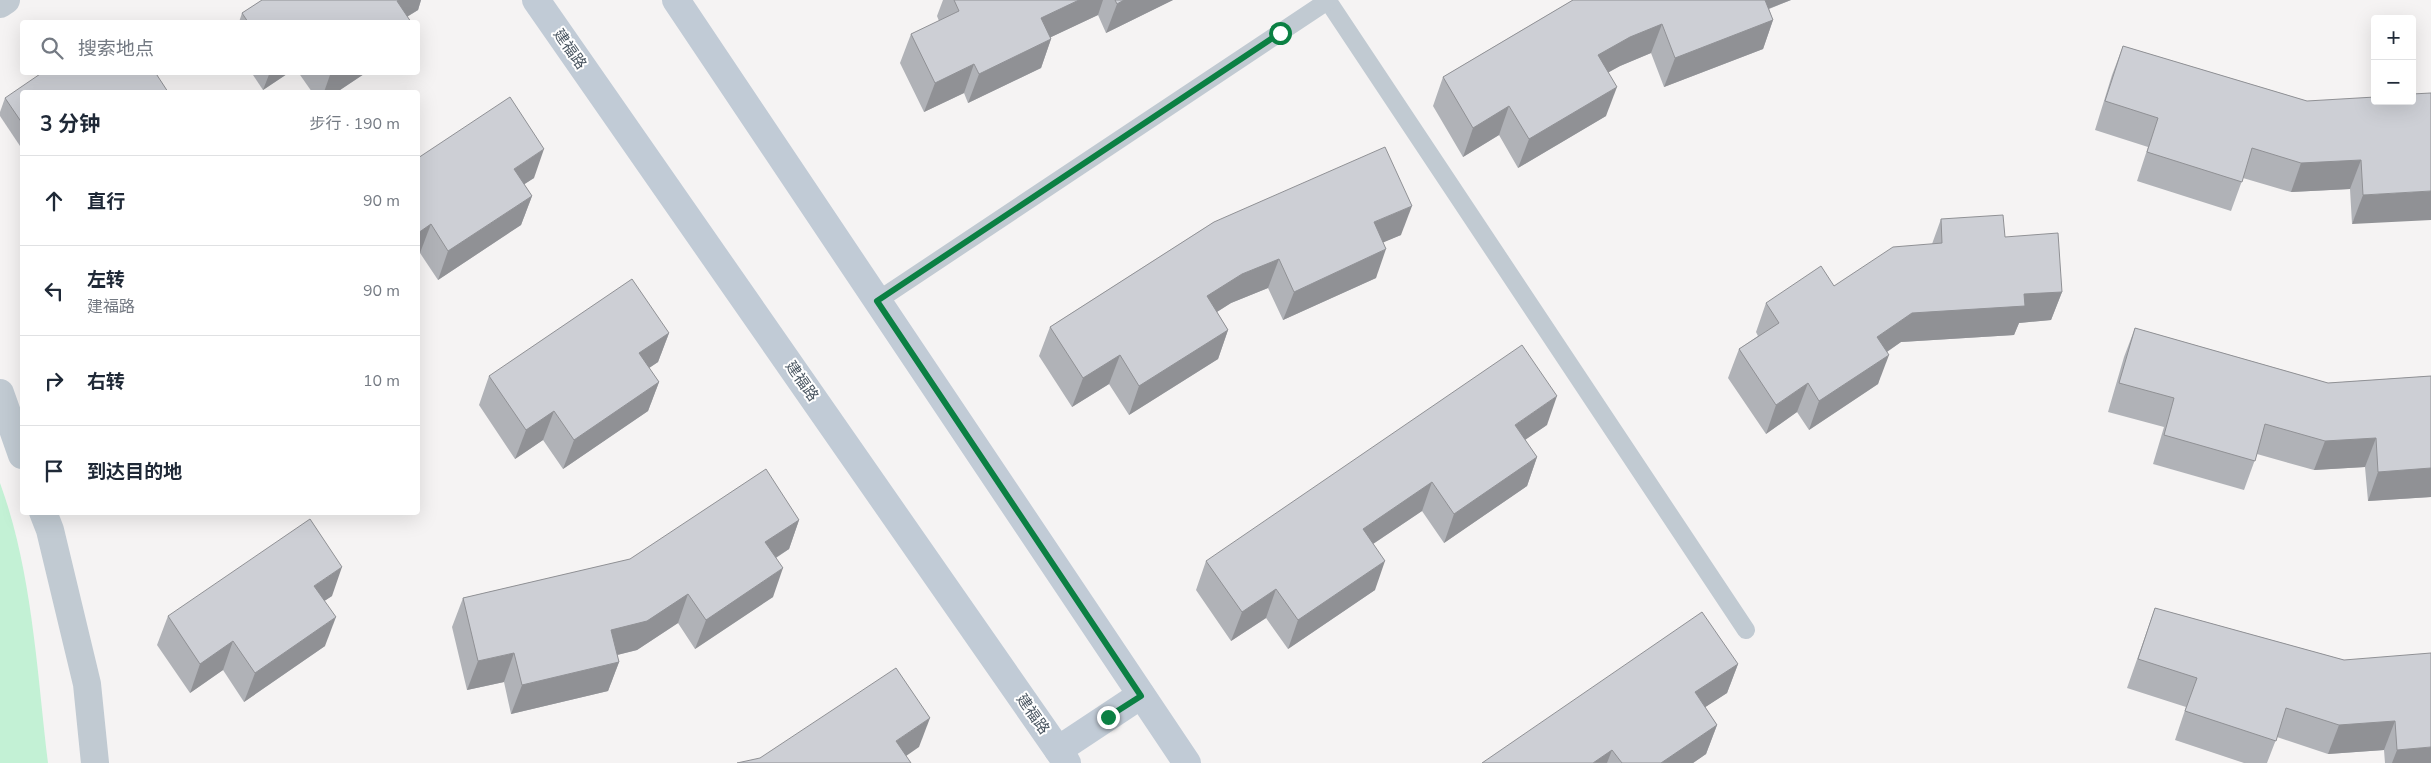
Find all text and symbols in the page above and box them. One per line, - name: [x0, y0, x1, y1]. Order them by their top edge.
- map controls: [2371, 15, 2416, 105]
- button: +: [2371, 15, 2416, 60]
- search box: [20, 20, 420, 75]
- route start: [1269, 22, 1292, 45]
- street label: 建福路: [549, 25, 591, 73]
- icon: search: [38, 34, 66, 62]
- text: 搜索地点: [78, 36, 154, 62]
- button: −: [2371, 60, 2416, 105]
- text: 3 分钟: [40, 110, 100, 138]
- text: 步行 · 190 m: [310, 113, 400, 135]
- icon: ahead: [40, 187, 68, 215]
- text: 直行: [87, 189, 125, 215]
- text: 90 m: [363, 190, 400, 212]
- text: 左转: [87, 267, 125, 293]
- icon: left: [40, 277, 68, 305]
- text: 90 m: [363, 280, 400, 302]
- text: 建福路: [87, 296, 135, 318]
- street label: 建福路: [781, 357, 823, 405]
- icon: right: [40, 367, 68, 395]
- text: 右转: [87, 369, 125, 395]
- text: 10 m: [363, 370, 400, 392]
- icon: arrive: [40, 457, 68, 485]
- text: 到达目的地: [87, 459, 182, 485]
- street label: 建福路: [1012, 690, 1054, 738]
- route end: [1097, 706, 1120, 729]

